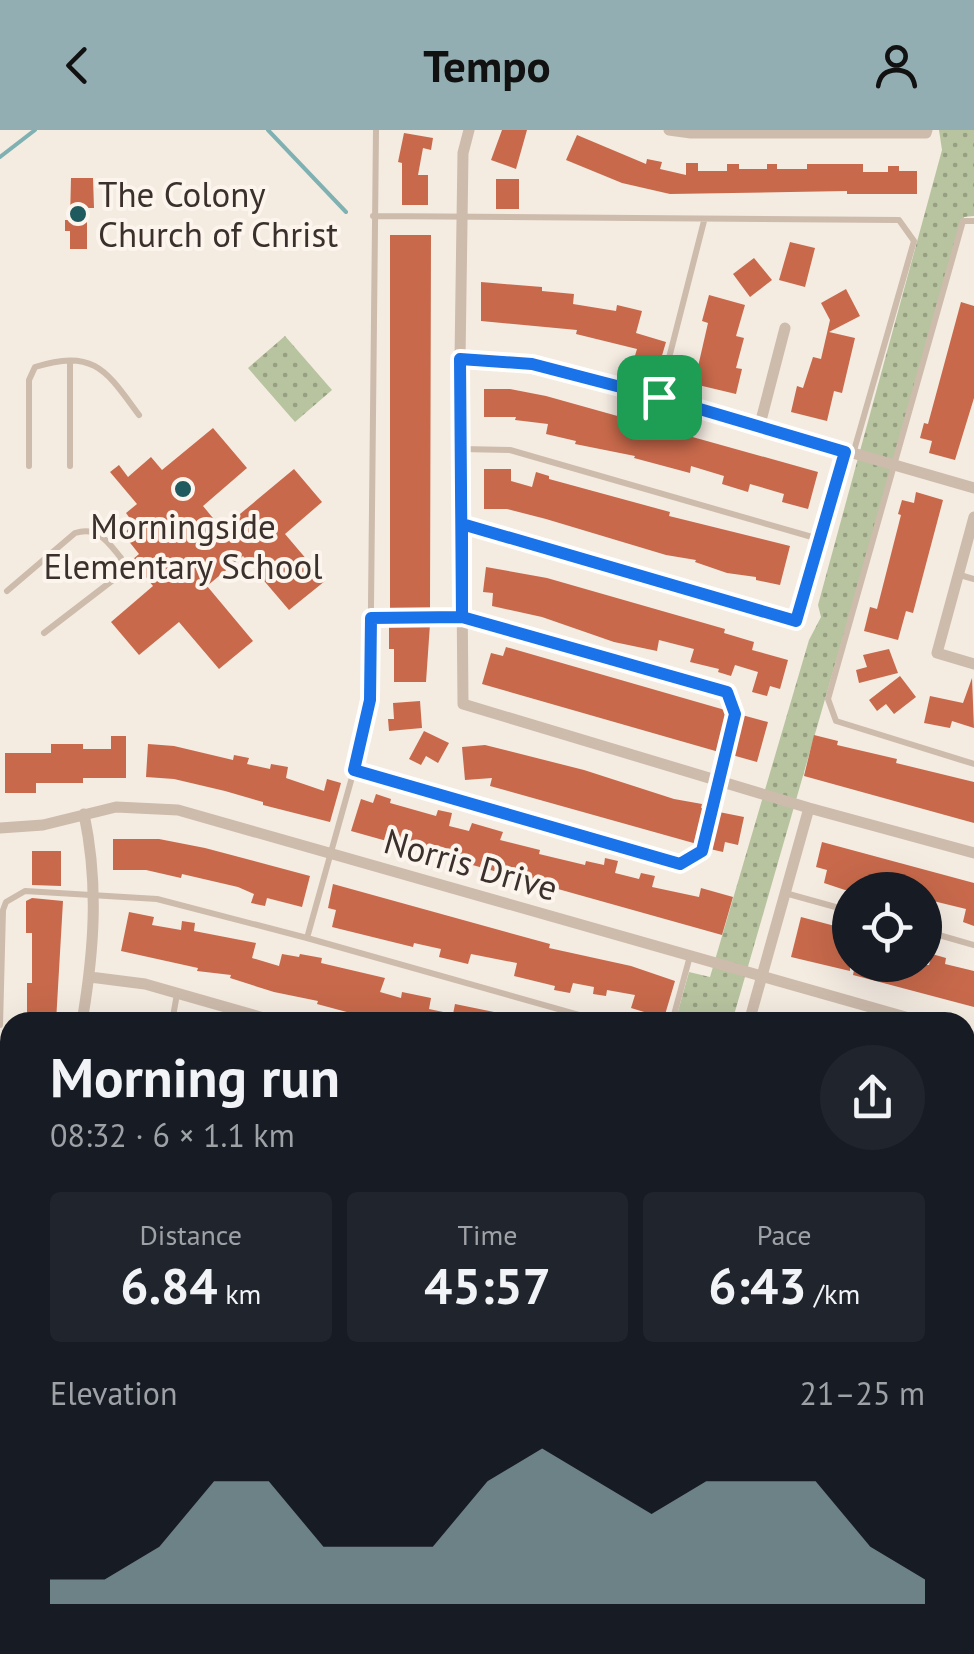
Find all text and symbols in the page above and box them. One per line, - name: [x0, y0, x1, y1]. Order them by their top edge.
- text: Tempo: [423, 36, 551, 94]
- icon: back: [50, 38, 105, 93]
- icon: person: [869, 38, 924, 93]
- place label: The Colony Church of Christ: [98, 171, 338, 257]
- marker: The Colony Church of Christ: [67, 203, 89, 225]
- pin: [617, 355, 702, 440]
- icon: arrive: [632, 370, 687, 425]
- marker: Morningside Elementary School: [172, 478, 194, 500]
- place label: Morningside Elementary School: [44, 503, 322, 589]
- street label: Norris Drive: [379, 817, 563, 911]
- map controls: [832, 872, 942, 982]
- button: locate: [832, 872, 942, 982]
- text: Morning run: [50, 1041, 340, 1112]
- button: share: [820, 1045, 925, 1150]
- text: 08:32 · 6 × 1.1 km: [50, 1114, 295, 1156]
- text: Distance: [140, 1216, 242, 1253]
- text: Time: [457, 1216, 518, 1253]
- text: Pace: [757, 1216, 812, 1253]
- text: 6.84: [120, 1253, 218, 1318]
- text: 45:57: [424, 1253, 551, 1318]
- text: 6:43: [708, 1253, 807, 1318]
- text: km: [218, 1275, 261, 1312]
- text: /km: [807, 1275, 860, 1312]
- text: Elevation: [50, 1372, 177, 1414]
- text: 21–25 m: [800, 1372, 925, 1414]

